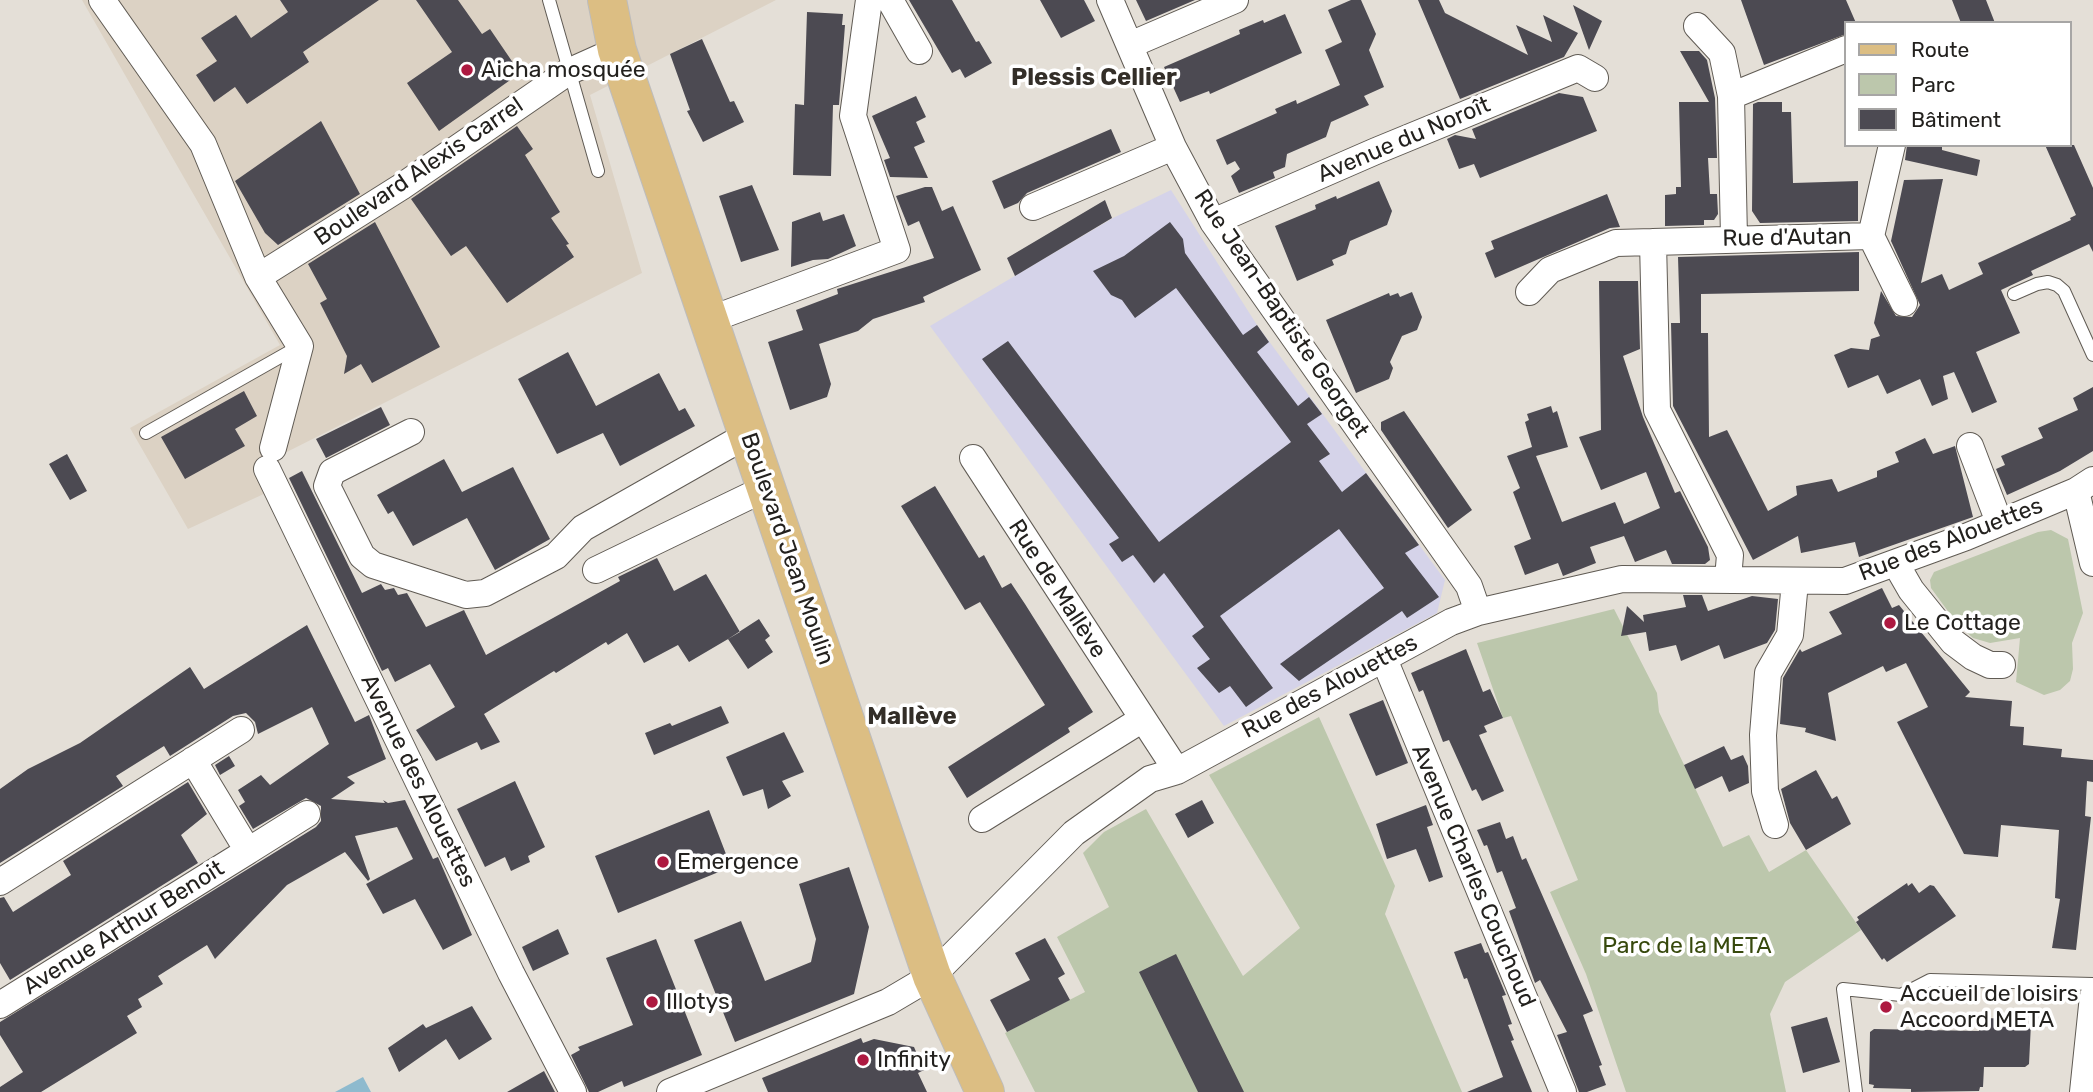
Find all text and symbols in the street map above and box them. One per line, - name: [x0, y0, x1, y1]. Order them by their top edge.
- legend: [1844, 21, 2072, 147]
- text: Route: [1911, 37, 1969, 62]
- place label: Aicha mosquée: [481, 56, 646, 84]
- marker: Aicha mosquée: [459, 62, 475, 78]
- district label: Plessis Cellier: [1011, 64, 1177, 92]
- text: Parc: [1911, 72, 1955, 97]
- street label: Avenue du Noroît: [1314, 91, 1494, 189]
- street label: Boulevard Alexis Carrel: [309, 92, 529, 252]
- text: Bâtiment: [1911, 107, 2001, 132]
- street label: Rue Jean-Baptiste Georget: [1187, 185, 1375, 443]
- street label: Rue d'Autan: [1722, 223, 1852, 253]
- street label: Boulevard Jean Moulin: [734, 429, 840, 669]
- street label: Rue des Alouettes: [1855, 492, 2047, 588]
- street label: Rue de Mallève: [1002, 515, 1112, 663]
- place label: Le Cottage: [1904, 609, 2021, 637]
- marker: Le Cottage: [1882, 615, 1898, 631]
- street label: Rue des Alouettes: [1238, 629, 1422, 745]
- street label: Avenue des Alouettes: [354, 670, 482, 892]
- district label: Mallève: [867, 703, 957, 731]
- street label: Avenue Charles Couchoud: [1405, 741, 1541, 1011]
- place label: Emergence: [677, 848, 799, 876]
- marker: Emergence: [655, 854, 671, 870]
- street label: Avenue Arthur Benoit: [19, 855, 229, 1001]
- park label: Parc de la META: [1602, 932, 1772, 960]
- place label: Accueil de loisirs Accoord META: [1900, 980, 2078, 1034]
- place label: Illotys: [666, 988, 730, 1016]
- marker: Illotys: [644, 994, 660, 1010]
- marker: Accueil de loisirs Accoord META: [1878, 999, 1894, 1015]
- place label: Infinity: [877, 1046, 951, 1074]
- marker: Infinity: [855, 1052, 871, 1068]

